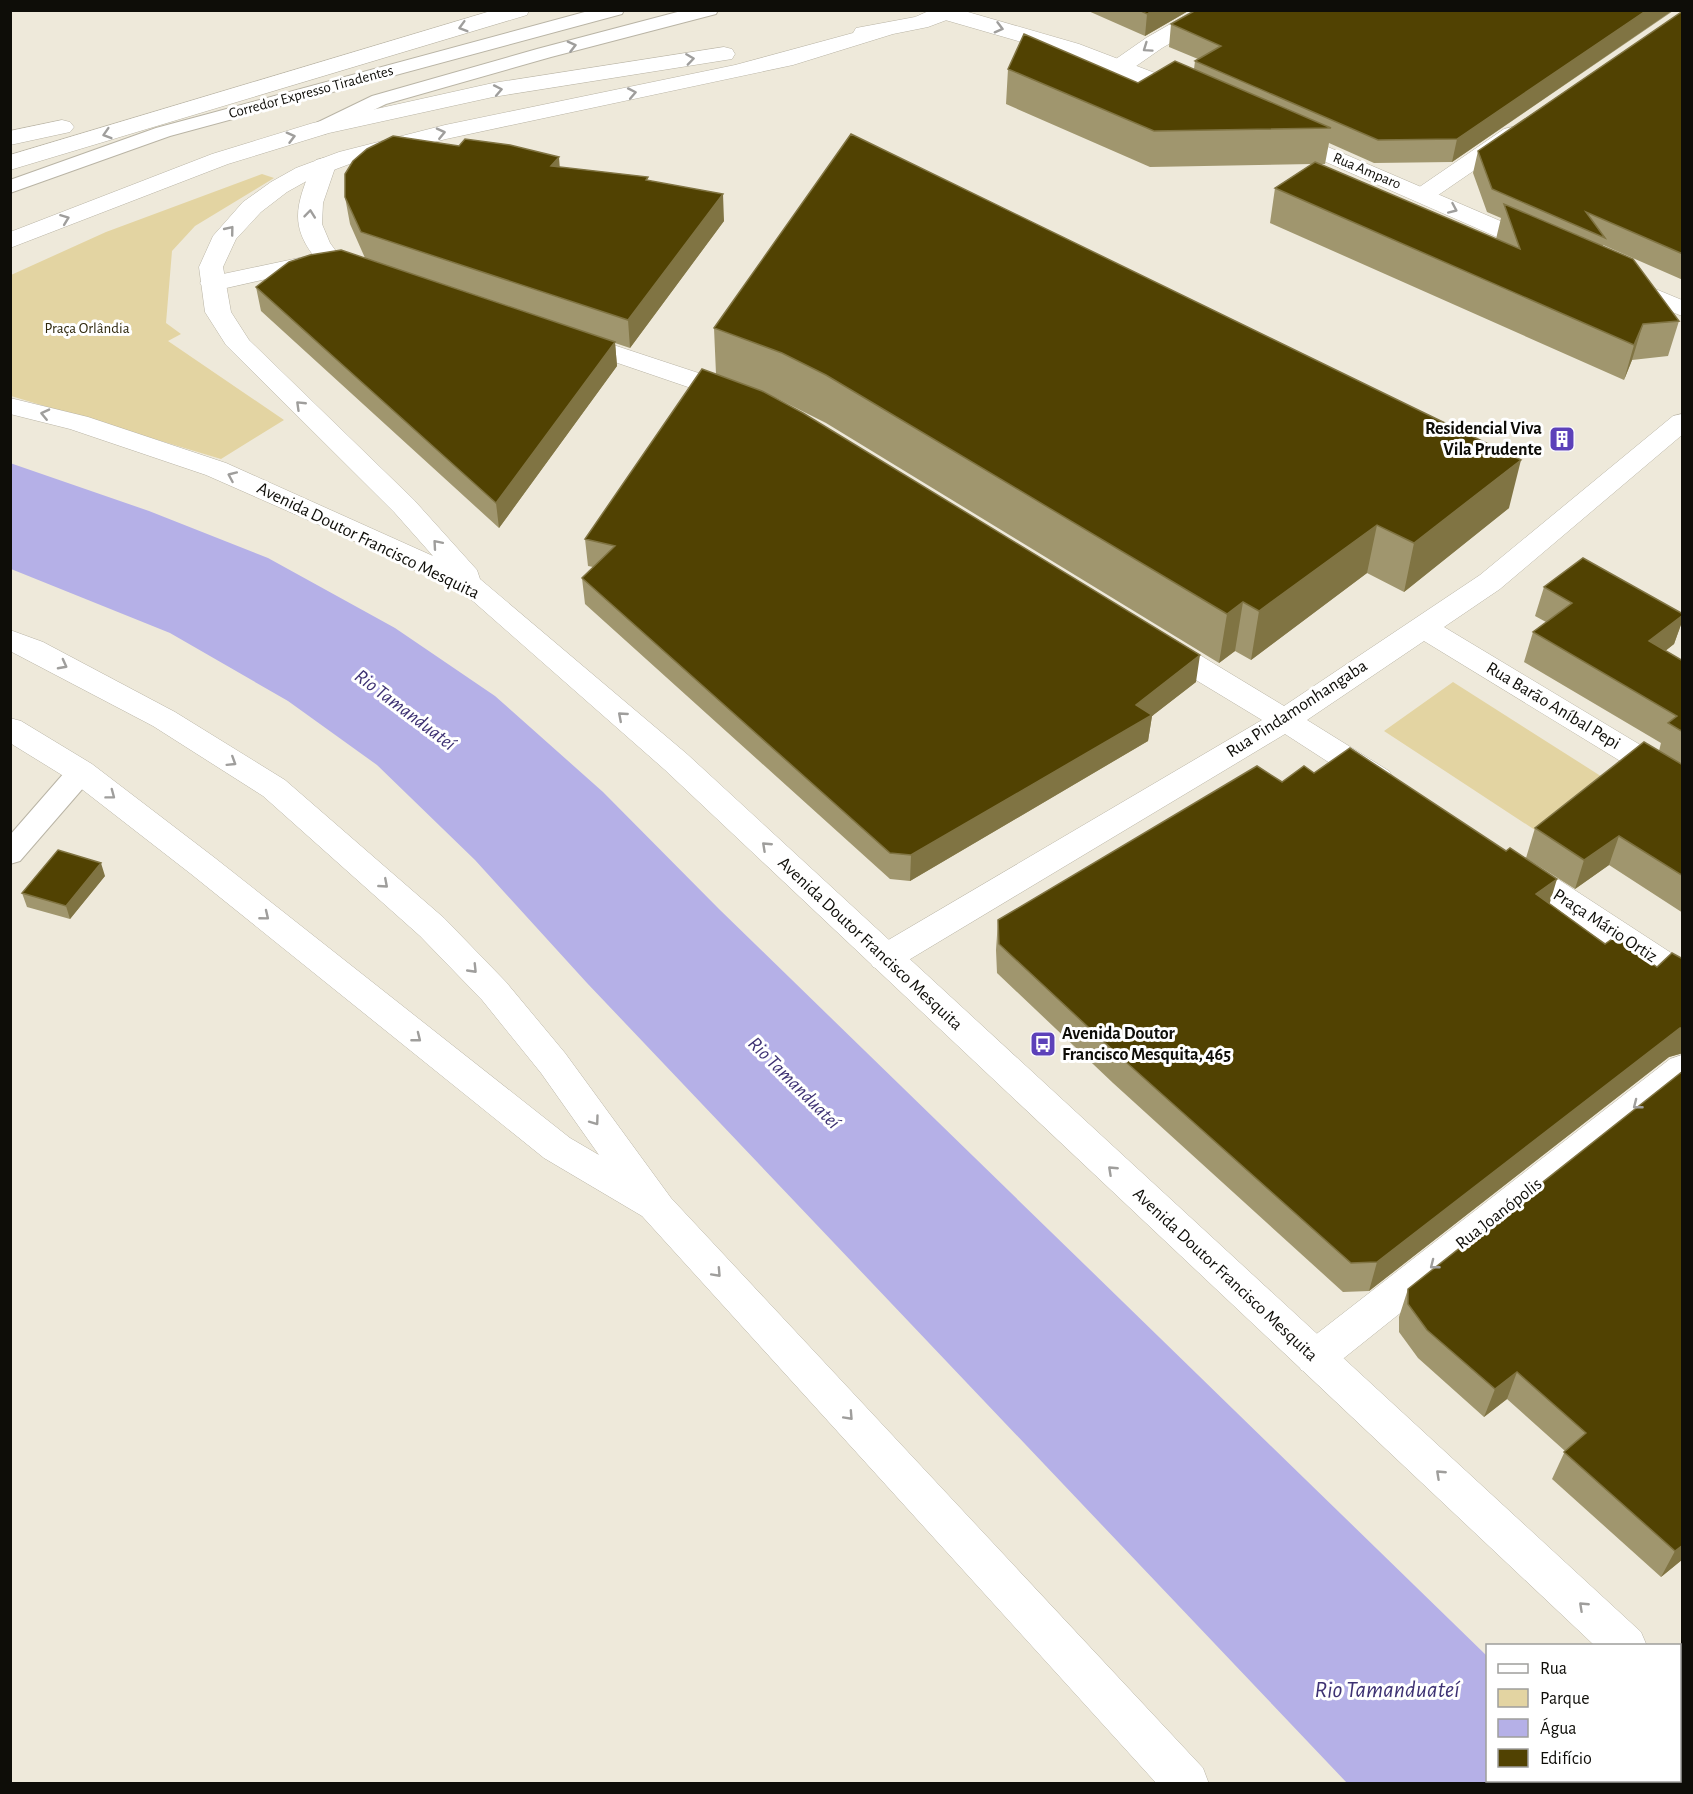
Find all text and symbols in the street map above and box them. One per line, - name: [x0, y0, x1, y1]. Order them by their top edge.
- one-way arrow: [458, 20, 469, 32]
- one-way arrow: [994, 21, 1004, 34]
- one-way arrow: [567, 40, 577, 53]
- one-way arrow: [1143, 41, 1154, 52]
- one-way arrow: [685, 53, 695, 65]
- street label: Corredor Expresso Tiradentes: [227, 63, 395, 121]
- one-way arrow: [492, 84, 502, 97]
- one-way arrow: [627, 87, 637, 100]
- one-way arrow: [102, 126, 113, 139]
- one-way arrow: [436, 127, 446, 140]
- one-way arrow: [286, 131, 296, 144]
- street label: Rua Amparo: [1331, 150, 1403, 192]
- one-way arrow: [1447, 201, 1458, 213]
- one-way arrow: [303, 209, 316, 218]
- one-way arrow: [59, 214, 70, 226]
- one-way arrow: [223, 226, 234, 237]
- park label: Praça Orlândia: [44, 321, 130, 336]
- one-way arrow: [297, 402, 308, 413]
- one-way arrow: [40, 409, 50, 422]
- place label: Residencial Viva Vila Prudente: [1425, 420, 1542, 459]
- building icon: Residencial Viva Vila Prudente: [1547, 424, 1577, 454]
- one-way arrow: [227, 471, 238, 483]
- street label: Avenida Doutor Francisco Mesquita: [254, 479, 482, 603]
- one-way arrow: [434, 540, 445, 551]
- street label: Rua Pindamonhangaba: [1223, 657, 1371, 761]
- one-way arrow: [57, 658, 67, 669]
- street label: Rua Barão Aníbal Pepi: [1483, 659, 1623, 753]
- water label: Rio Tamanduateí: [351, 666, 461, 755]
- one-way arrow: [618, 712, 629, 723]
- one-way arrow: [226, 755, 237, 766]
- one-way arrow: [105, 788, 116, 799]
- one-way arrow: [763, 843, 774, 854]
- street label: Avenida Doutor Francisco Mesquita: [774, 854, 966, 1034]
- one-way arrow: [377, 877, 388, 888]
- street label: Praça Mário Ortiz: [1550, 886, 1660, 966]
- one-way arrow: [258, 908, 269, 919]
- one-way arrow: [466, 963, 477, 973]
- place label: Avenida Doutor Francisco Mesquita, 465: [1062, 1025, 1231, 1064]
- bus stop icon: Avenida Doutor Francisco Mesquita, 465: [1028, 1029, 1058, 1059]
- one-way arrow: [410, 1030, 421, 1041]
- water label: Rio Tamanduateí: [744, 1033, 845, 1134]
- one-way arrow: [1632, 1098, 1643, 1109]
- one-way arrow: [588, 1115, 599, 1126]
- one-way arrow: [1108, 1166, 1119, 1177]
- street label: Rua Joanópolis: [1453, 1175, 1545, 1253]
- street label: Avenida Doutor Francisco Mesquita: [1129, 1185, 1321, 1365]
- one-way arrow: [1430, 1257, 1441, 1268]
- one-way arrow: [710, 1266, 721, 1276]
- one-way arrow: [842, 1410, 853, 1420]
- one-way arrow: [1436, 1470, 1446, 1481]
- one-way arrow: [1579, 1602, 1590, 1613]
- legend: [1486, 1644, 1681, 1782]
- text: Rua: [1540, 1660, 1567, 1678]
- water label: Rio Tamanduateí: [1315, 1678, 1461, 1702]
- text: Parque: [1540, 1690, 1589, 1708]
- text: Água: [1540, 1717, 1577, 1738]
- text: Edifício: [1540, 1750, 1592, 1768]

